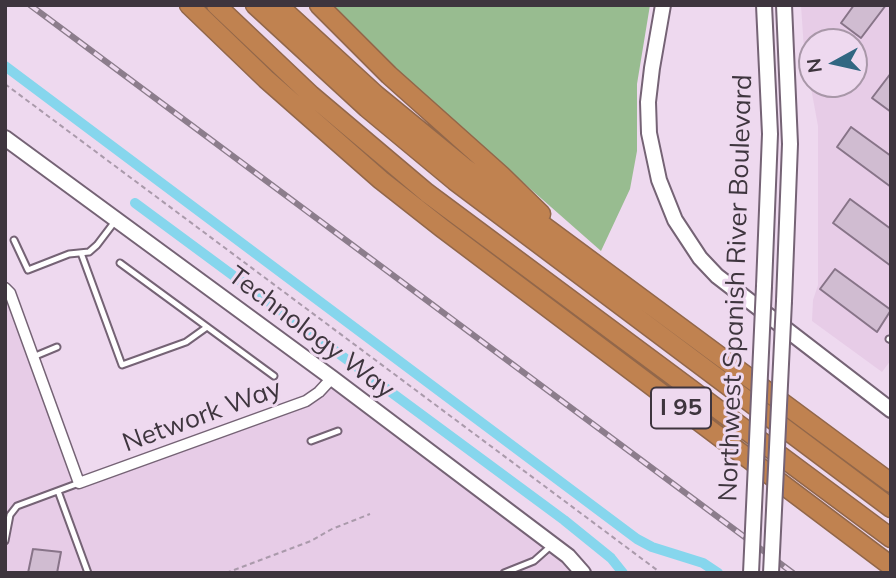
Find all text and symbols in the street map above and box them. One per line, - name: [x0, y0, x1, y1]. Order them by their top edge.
- north arrow: [798, 28, 868, 98]
- text: N: [801, 57, 827, 74]
- street label: Northwest Spanish River Boulevard: [713, 74, 759, 502]
- street label: Technology Way: [222, 260, 400, 406]
- street label: Network Way: [118, 373, 286, 459]
- road number: I 95: [651, 388, 711, 428]

